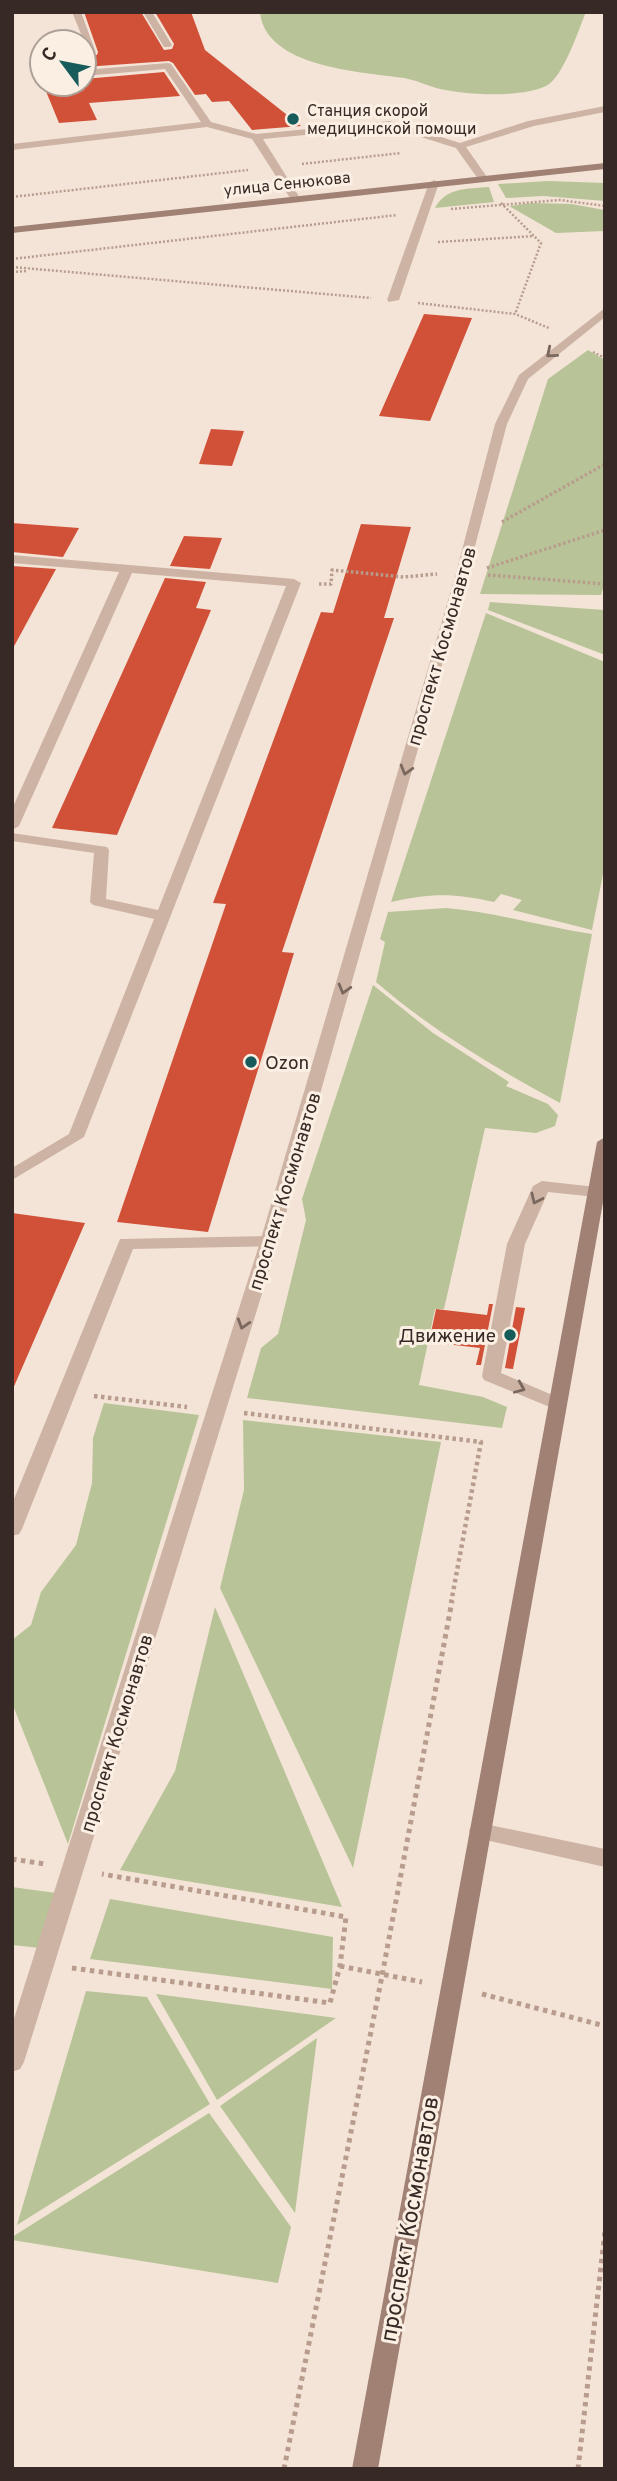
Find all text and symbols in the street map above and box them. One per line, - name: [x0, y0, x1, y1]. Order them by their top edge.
- north arrow: [28, 28, 98, 98]
- text: С: [37, 44, 64, 67]
- place label: Станция скорой медицинской помощи: [307, 102, 476, 140]
- marker: Станция скорой медицинской помощи: [285, 111, 301, 127]
- street label: улица Сенюкова: [223, 168, 352, 202]
- one-way arrow: [546, 345, 559, 357]
- street label: проспект Космонавтов: [403, 544, 483, 749]
- one-way arrow: [400, 764, 415, 776]
- one-way arrow: [337, 983, 352, 995]
- place label: Ozon: [265, 1052, 309, 1076]
- marker: Ozon: [243, 1054, 259, 1070]
- street label: проспект Космонавтов: [244, 1090, 327, 1293]
- one-way arrow: [530, 1192, 544, 1204]
- one-way arrow: [237, 1318, 252, 1330]
- place label: Движение: [399, 1325, 496, 1349]
- marker: Движение: [502, 1327, 518, 1343]
- one-way arrow: [513, 1380, 525, 1394]
- street label: проспект Космонавтов: [76, 1632, 159, 1835]
- street label: проспект Космонавтов: [376, 2094, 447, 2345]

